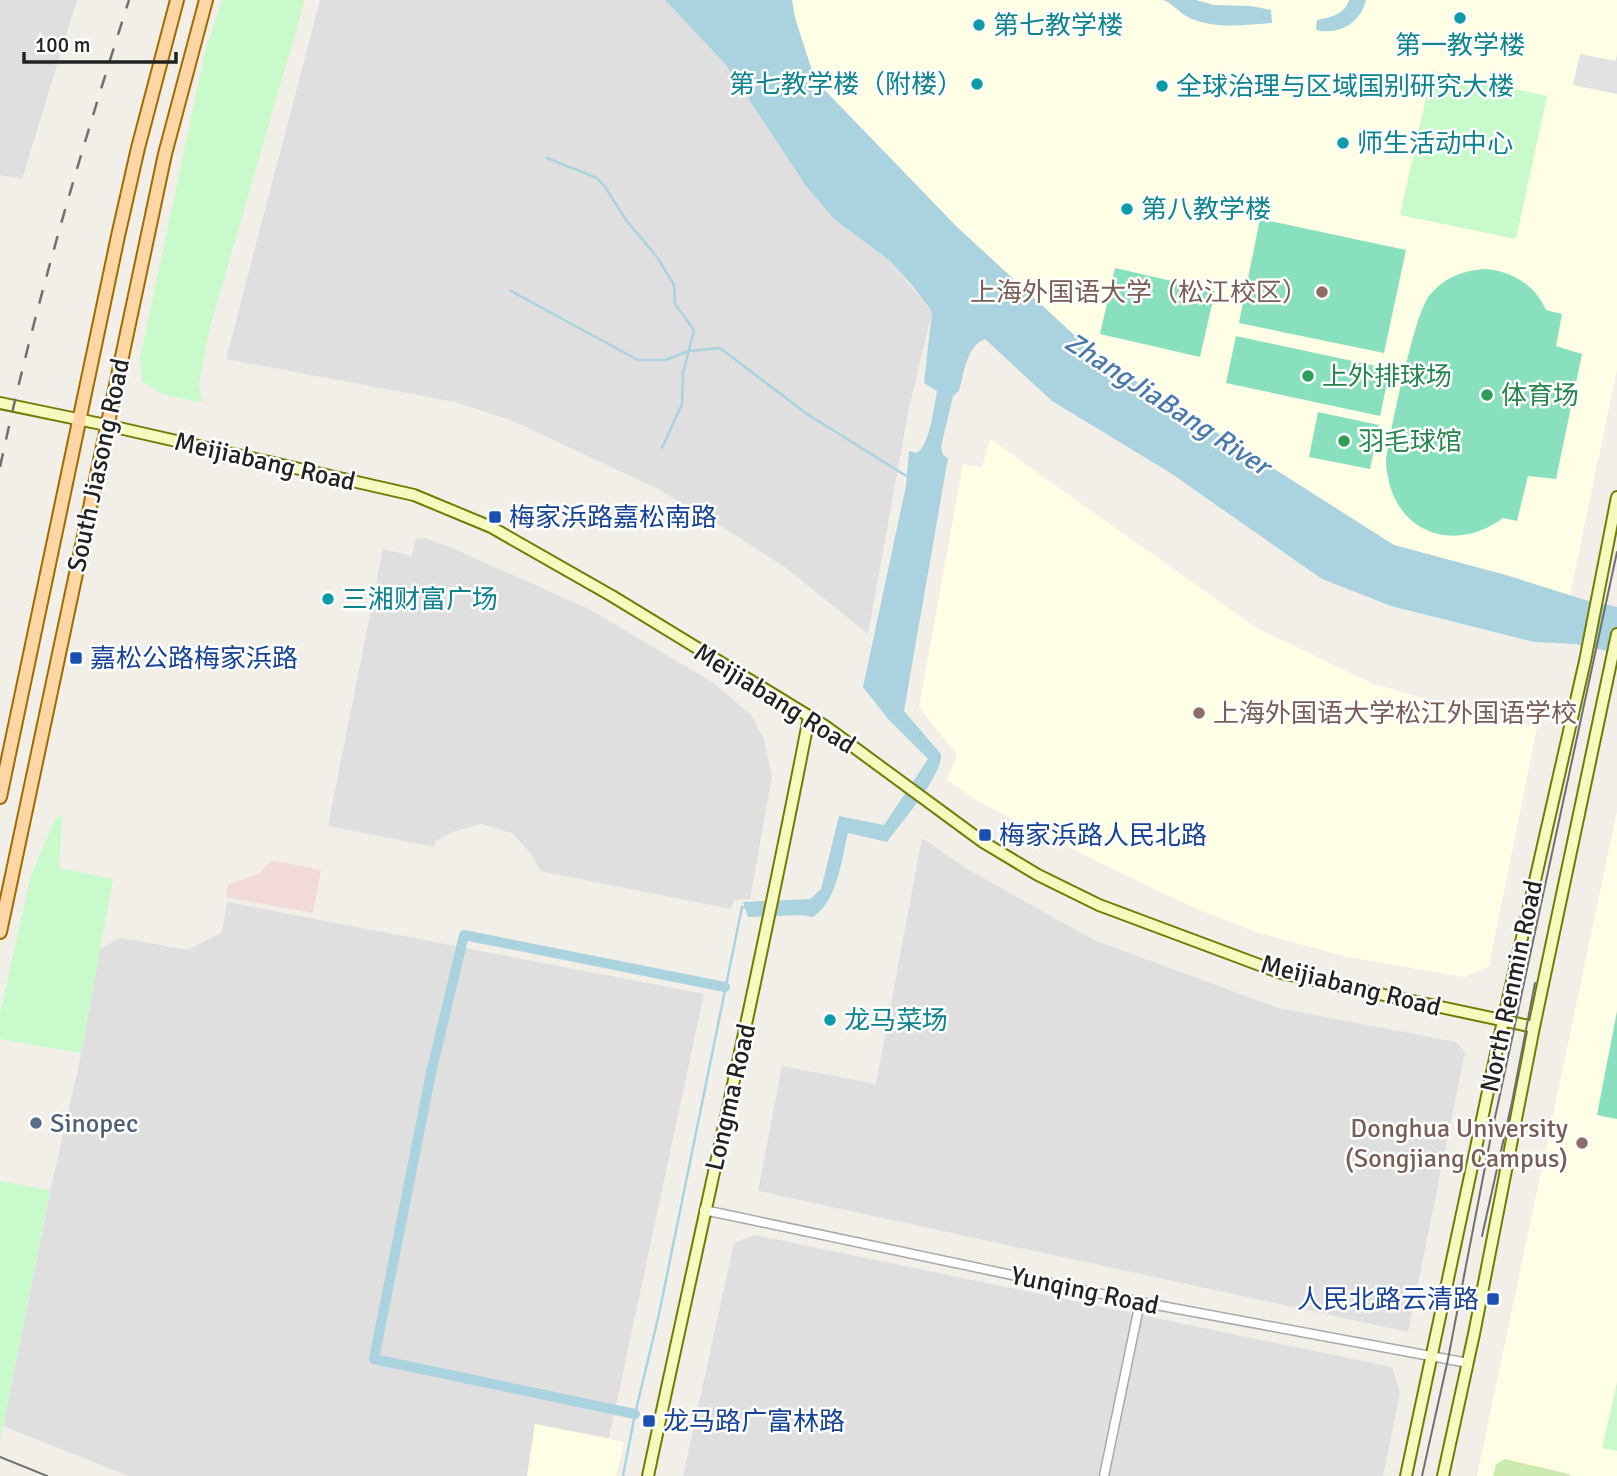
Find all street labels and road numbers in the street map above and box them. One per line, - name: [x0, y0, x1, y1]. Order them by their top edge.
- street label: South Jiasong Road: [61, 356, 137, 575]
- street label: Meijiabang Road: [171, 426, 358, 498]
- street label: Meijiabang Road: [688, 636, 861, 761]
- street label: North Renmin Road: [1474, 877, 1550, 1095]
- street label: Meijiabang Road: [1257, 948, 1444, 1024]
- street label: Longma Road: [699, 1021, 763, 1174]
- street label: Yunqing Road: [1008, 1260, 1162, 1322]

